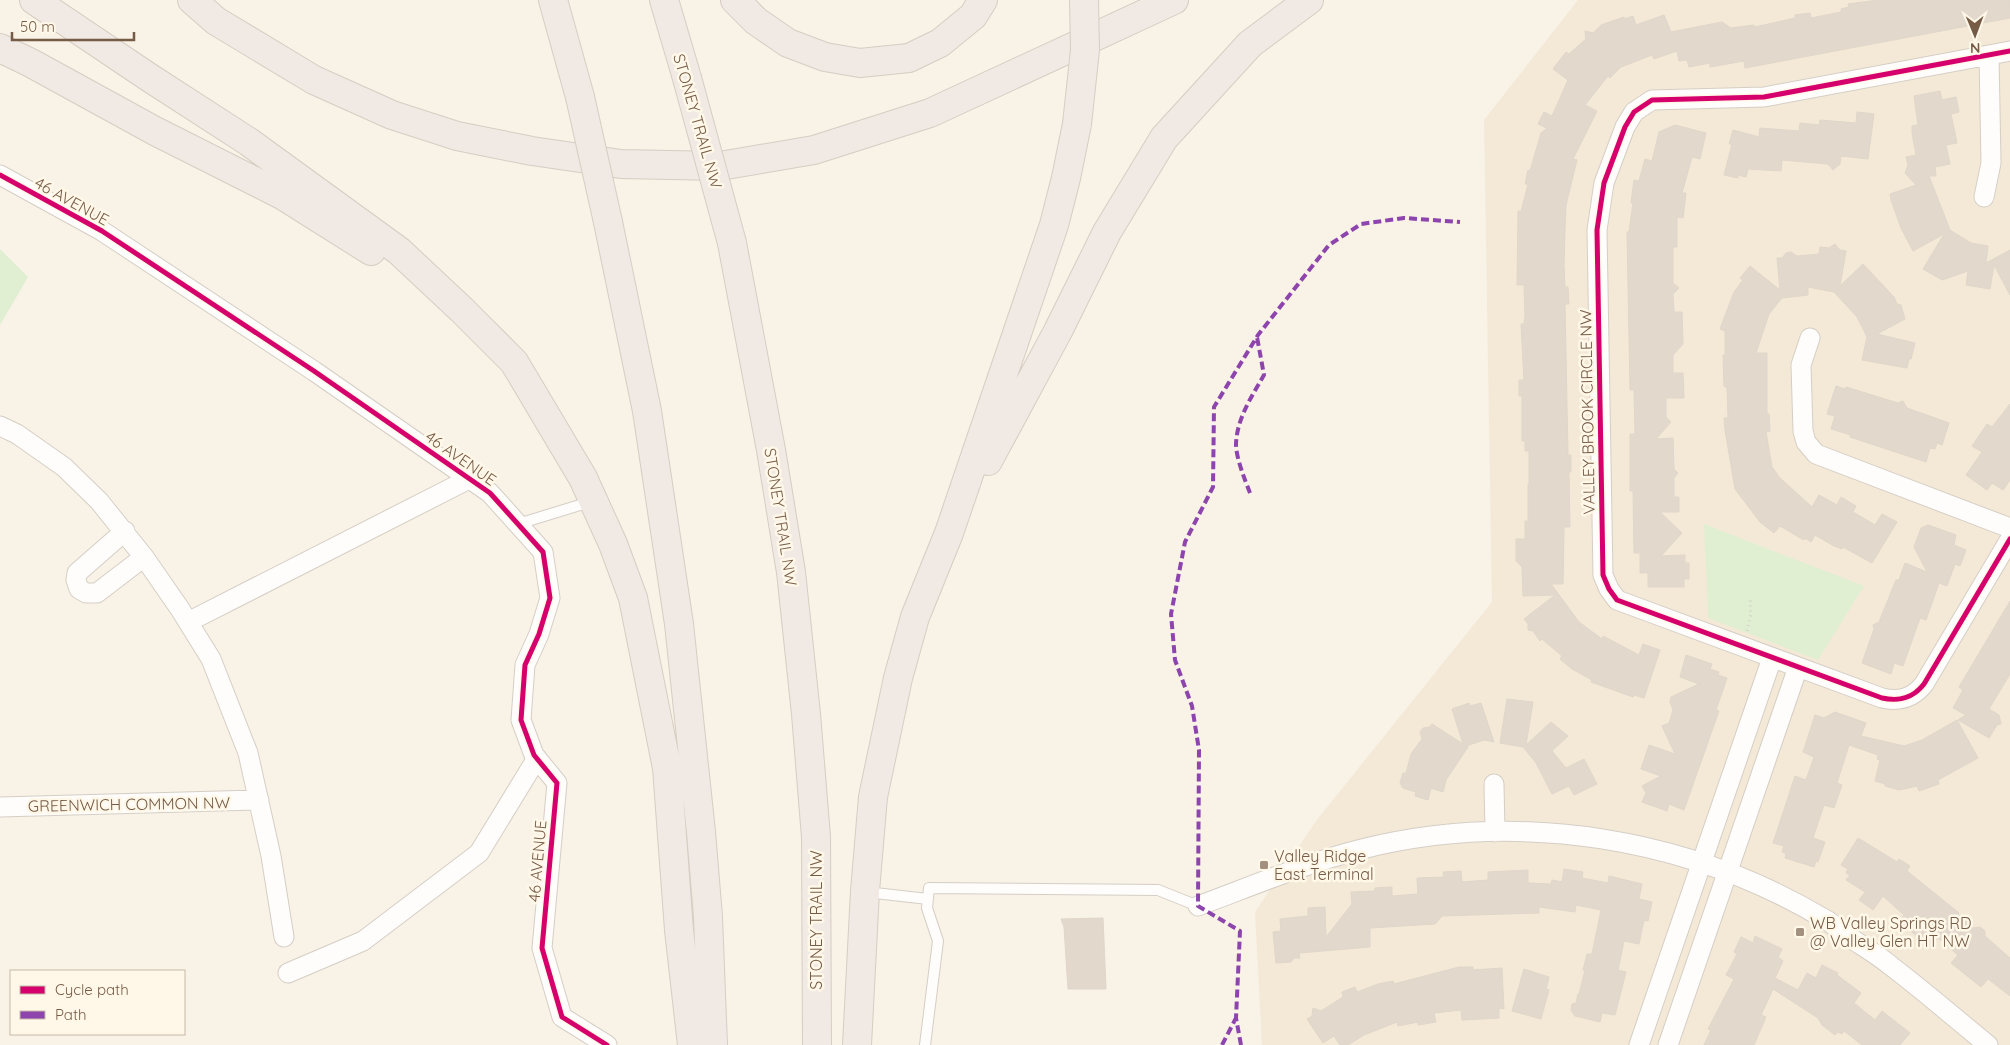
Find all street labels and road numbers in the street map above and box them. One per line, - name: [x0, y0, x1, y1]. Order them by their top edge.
- street label: STONEY TRAIL NW: [669, 51, 727, 191]
- street label: 46 AVENUE: [31, 172, 113, 230]
- street label: VALLEY BROOK CIRCLE NW: [1575, 309, 1599, 515]
- street label: 46 AVENUE: [422, 426, 500, 490]
- street label: STONEY TRAIL NW: [760, 447, 802, 587]
- street label: GREENWICH COMMON NW: [28, 792, 230, 816]
- street label: 46 AVENUE: [523, 819, 551, 903]
- street label: STONEY TRAIL NW: [806, 850, 826, 990]

